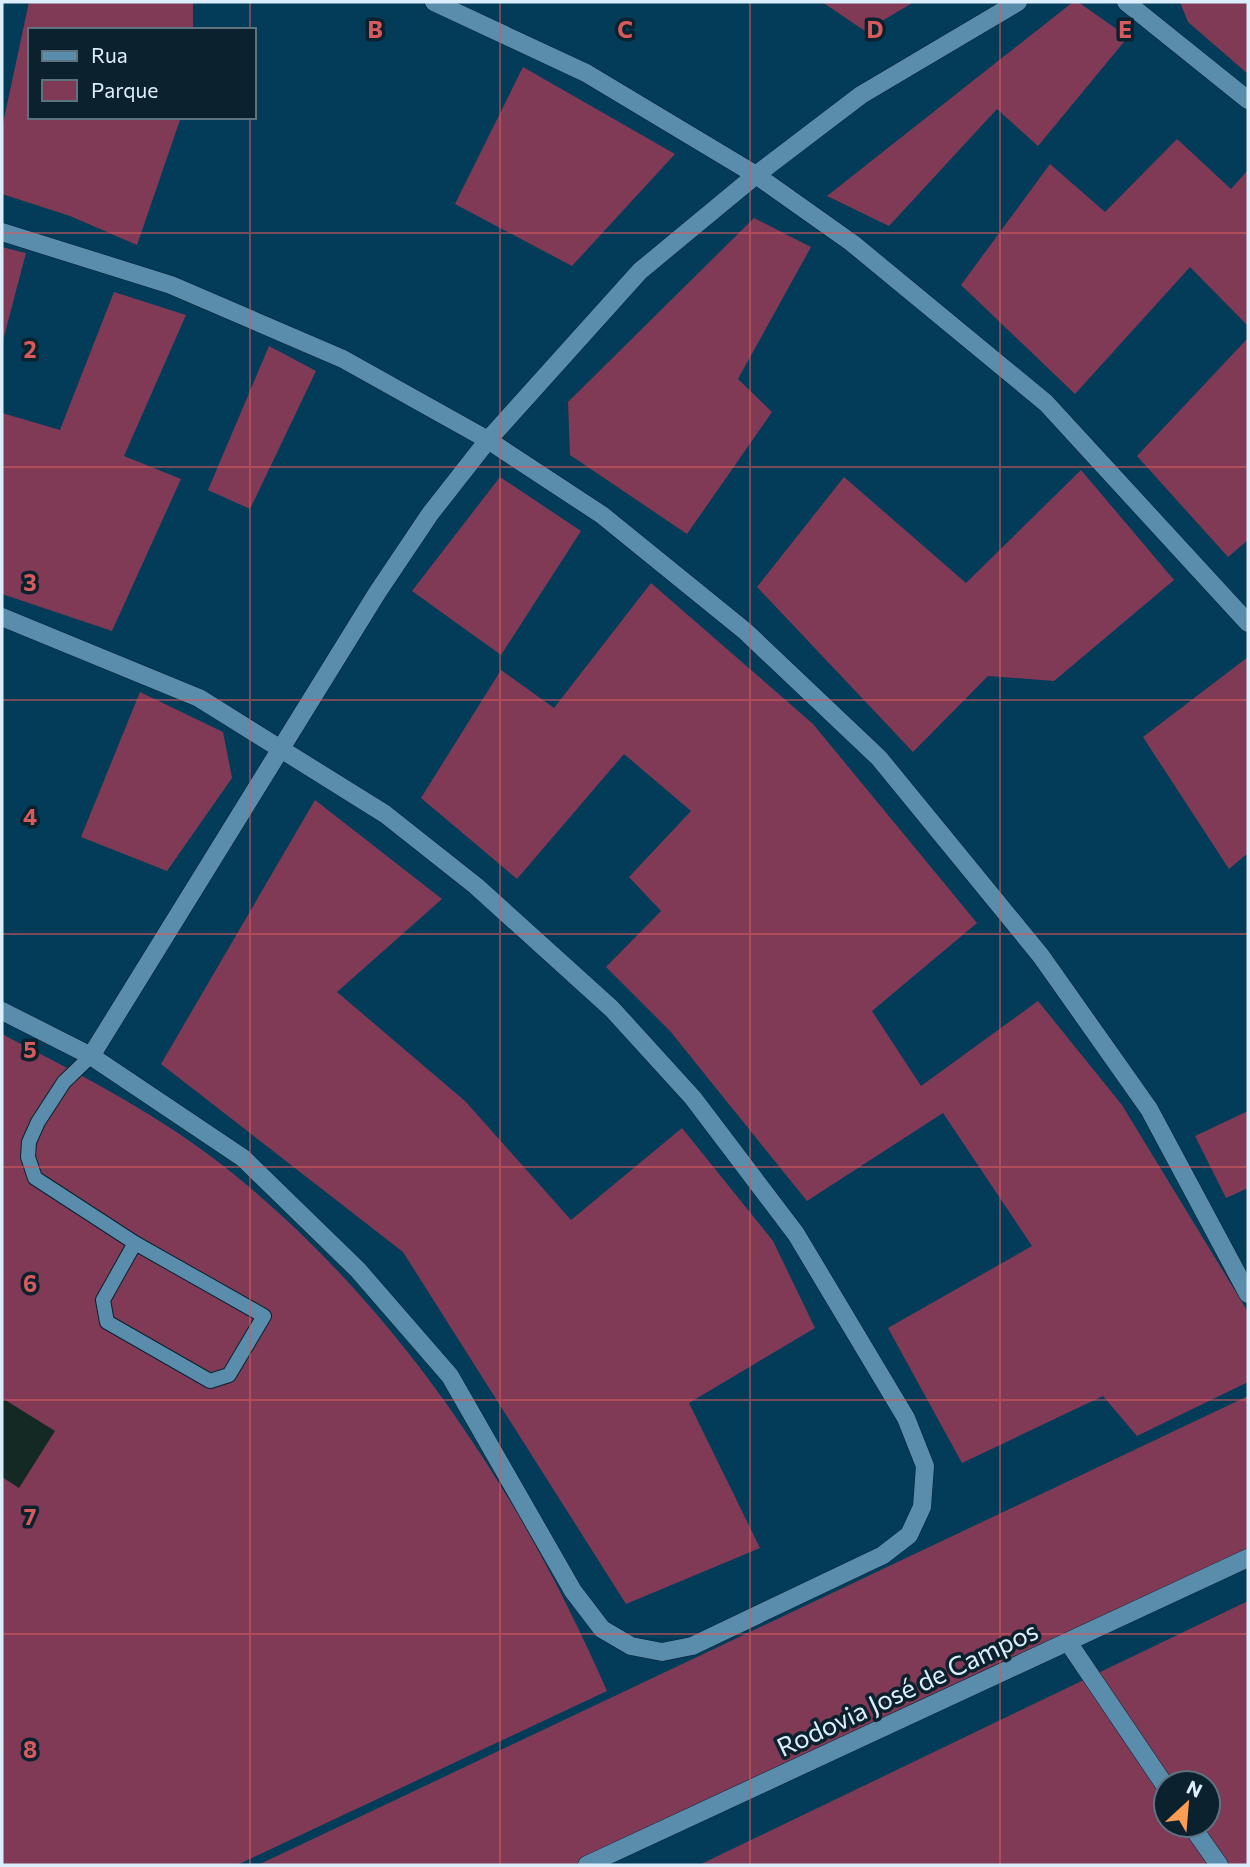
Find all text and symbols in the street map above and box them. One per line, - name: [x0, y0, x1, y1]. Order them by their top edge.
- text: B: [367, 15, 383, 43]
- text: C: [617, 15, 633, 43]
- text: D: [867, 15, 884, 43]
- text: E: [1118, 15, 1132, 43]
- legend: [28, 28, 256, 119]
- text: Rua: [91, 42, 128, 67]
- text: Parque: [91, 77, 158, 102]
- text: 2: [23, 335, 37, 363]
- text: 3: [23, 568, 37, 596]
- text: 4: [23, 802, 37, 830]
- text: 5: [23, 1035, 37, 1063]
- text: 6: [23, 1269, 37, 1297]
- text: 7: [24, 1502, 36, 1530]
- street label: Rodovia José de Campos: [772, 1614, 1042, 1762]
- text: 8: [23, 1735, 37, 1763]
- north arrow: [1152, 1769, 1222, 1839]
- text: N: [1183, 1775, 1206, 1802]

